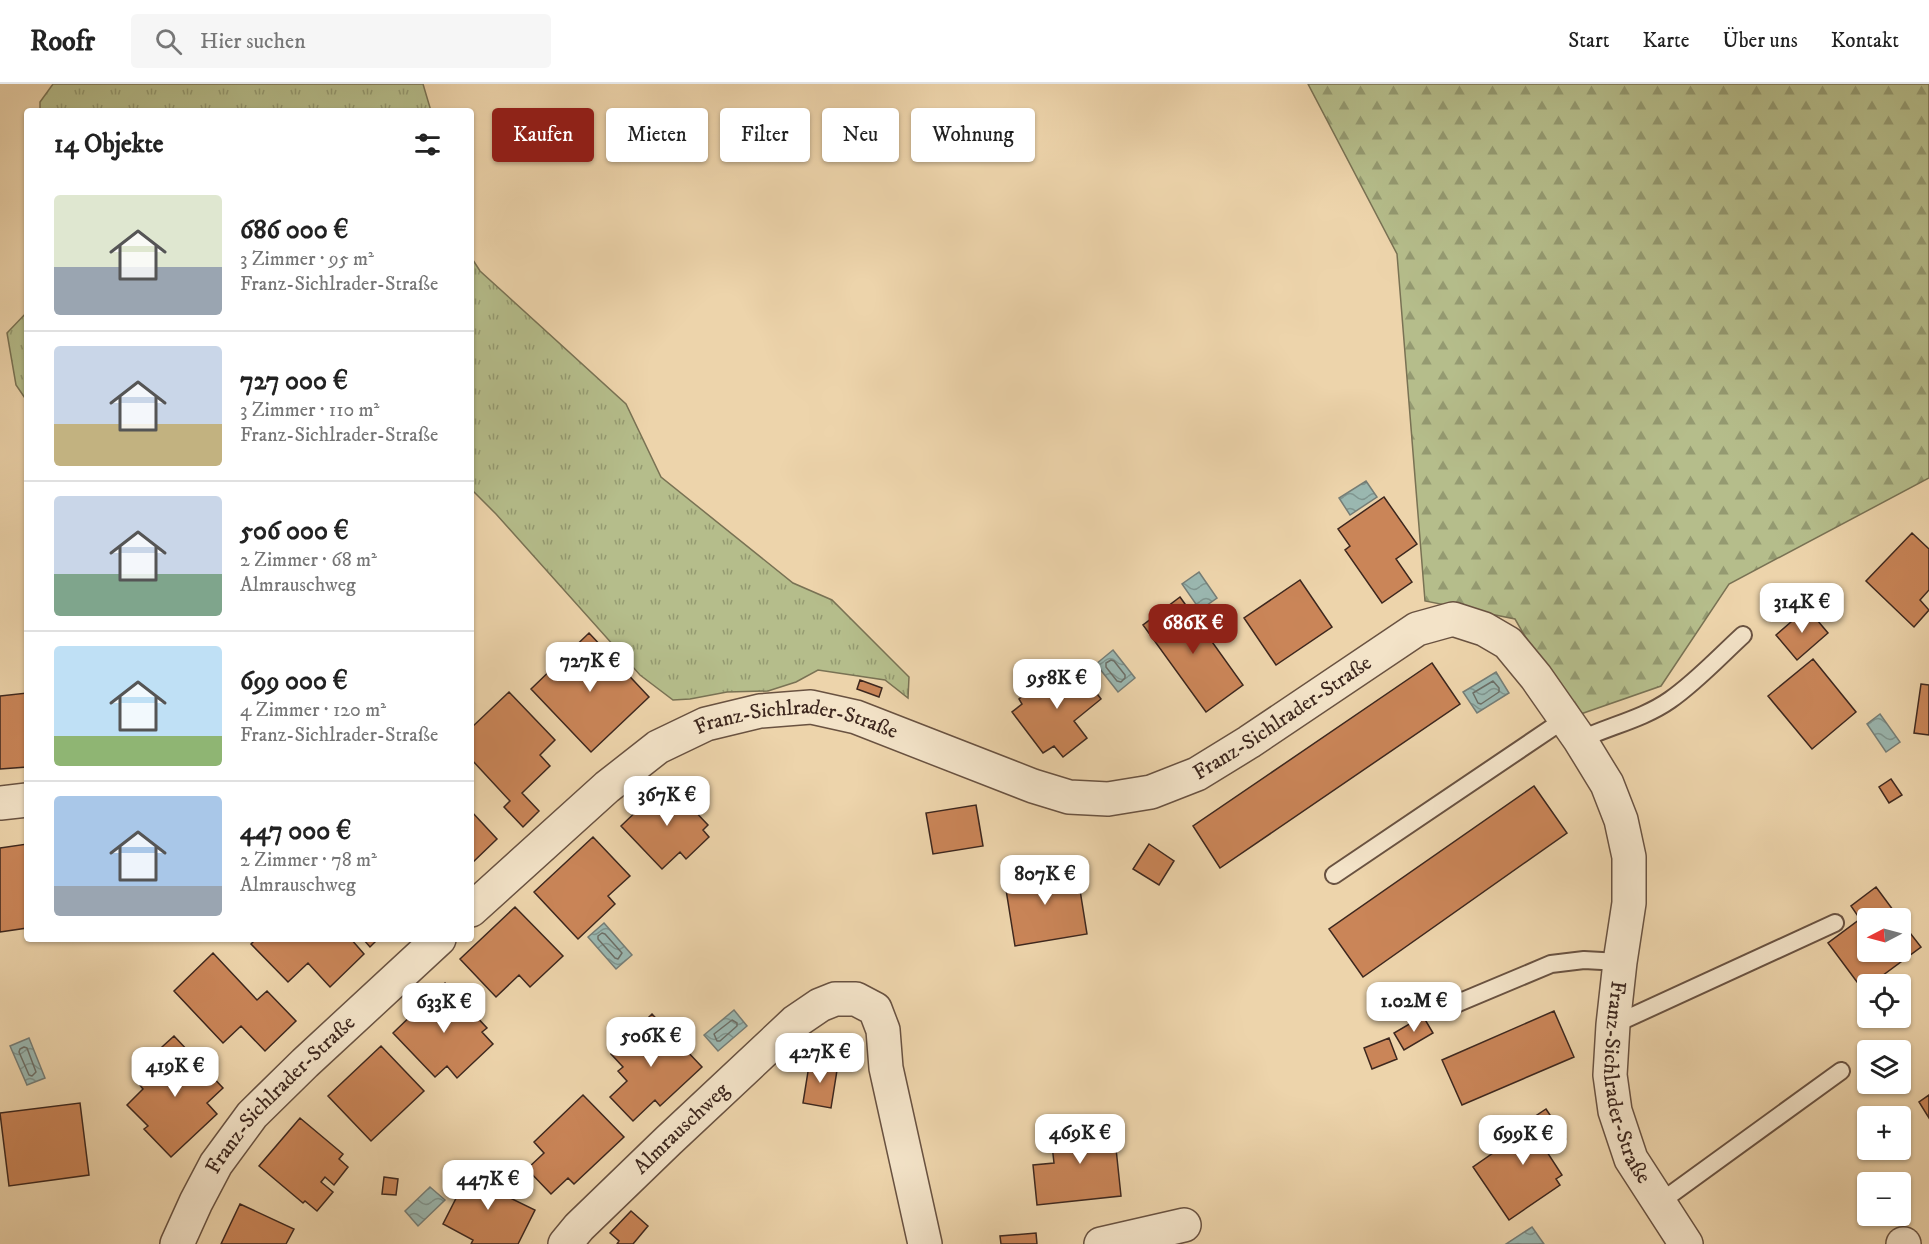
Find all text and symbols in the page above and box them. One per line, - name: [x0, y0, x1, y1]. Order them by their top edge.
- search box: [131, 14, 551, 68]
- text: Roofr: [30, 24, 95, 59]
- icon: search: [152, 25, 185, 58]
- text: Hier suchen: [200, 28, 306, 55]
- text: Start: [1568, 28, 1610, 54]
- text: Karte: [1643, 28, 1689, 54]
- text: Über uns: [1722, 28, 1798, 54]
- text: Kontakt: [1831, 28, 1899, 54]
- chip: Kaufen: [492, 108, 594, 162]
- chip: Mieten: [606, 108, 708, 162]
- chip: Filter: [720, 108, 810, 162]
- chip: Neu: [822, 108, 899, 162]
- chip: Wohnung: [911, 108, 1035, 162]
- text: 14 Objekte: [54, 128, 164, 161]
- icon: filters: [411, 128, 444, 161]
- text: 686 000 €: [240, 214, 348, 247]
- icon: home: [102, 219, 174, 291]
- text: 3 Zimmer · 95 m²: [240, 247, 374, 272]
- text: Franz-Sichlrader-Straße: [240, 272, 438, 297]
- text: 727 000 €: [240, 365, 348, 398]
- icon: home: [102, 370, 174, 442]
- text: 3 Zimmer · 110 m²: [240, 398, 379, 423]
- text: Franz-Sichlrader-Straße: [240, 423, 438, 448]
- text: 506 000 €: [240, 515, 349, 548]
- icon: home: [102, 520, 174, 592]
- text: 2 Zimmer · 68 m²: [240, 548, 377, 573]
- text: Almrauschweg: [240, 573, 356, 598]
- pin: 314K €: [1753, 583, 1851, 634]
- text: 314K €: [1774, 590, 1830, 615]
- pin: 686K €: [1144, 604, 1242, 655]
- text: 686K €: [1163, 611, 1223, 636]
- pin: 727K €: [541, 642, 639, 693]
- text: 727K €: [560, 649, 620, 674]
- street label: Franz-Sichlrader-Straße: [1189, 650, 1377, 786]
- pin: 958K €: [1008, 659, 1106, 710]
- text: 699 000 €: [240, 665, 348, 698]
- text: 958K €: [1027, 666, 1087, 691]
- icon: home: [102, 670, 174, 742]
- street label: Franz-Sichlrader-Straße: [690, 694, 902, 745]
- text: 4 Zimmer · 120 m²: [240, 698, 386, 723]
- text: Franz-Sichlrader-Straße: [240, 723, 438, 748]
- pin: 367K €: [618, 776, 716, 827]
- text: 367K €: [638, 783, 696, 808]
- text: 447 000 €: [240, 815, 351, 848]
- icon: home: [102, 820, 174, 892]
- text: 2 Zimmer · 78 m²: [240, 848, 377, 873]
- pin: 807K €: [996, 855, 1094, 906]
- text: 807K €: [1014, 862, 1076, 887]
- text: Almrauschweg: [240, 873, 356, 898]
- north arrow: [1857, 908, 1911, 962]
- map controls: [1857, 908, 1911, 1226]
- button: locate: [1857, 974, 1911, 1028]
- street label: Franz-Sichlrader-Straße: [1597, 980, 1657, 1189]
- pin: 1.02M €: [1359, 982, 1469, 1033]
- pin: 633K €: [395, 983, 493, 1034]
- text: 1.02M €: [1381, 989, 1447, 1014]
- text: 633K €: [416, 990, 472, 1015]
- street label: Franz-Sichlrader-Straße: [200, 1010, 361, 1178]
- pin: 506K €: [602, 1017, 700, 1068]
- text: 506K €: [620, 1024, 682, 1049]
- pin: 427K €: [771, 1033, 869, 1084]
- text: 427K €: [789, 1040, 851, 1065]
- button: layers: [1857, 1040, 1911, 1094]
- pin: 419K €: [126, 1047, 224, 1098]
- text: 419K €: [146, 1054, 204, 1079]
- street label: Almrauschweg: [628, 1077, 735, 1180]
- button: +: [1857, 1106, 1911, 1160]
- pin: 469K €: [1031, 1114, 1129, 1165]
- pin: 699K €: [1474, 1115, 1572, 1166]
- text: 469K €: [1049, 1121, 1111, 1146]
- text: 699K €: [1493, 1122, 1553, 1147]
- pin: 447K €: [439, 1160, 537, 1211]
- text: 447K €: [457, 1167, 519, 1192]
- button: −: [1857, 1172, 1911, 1226]

